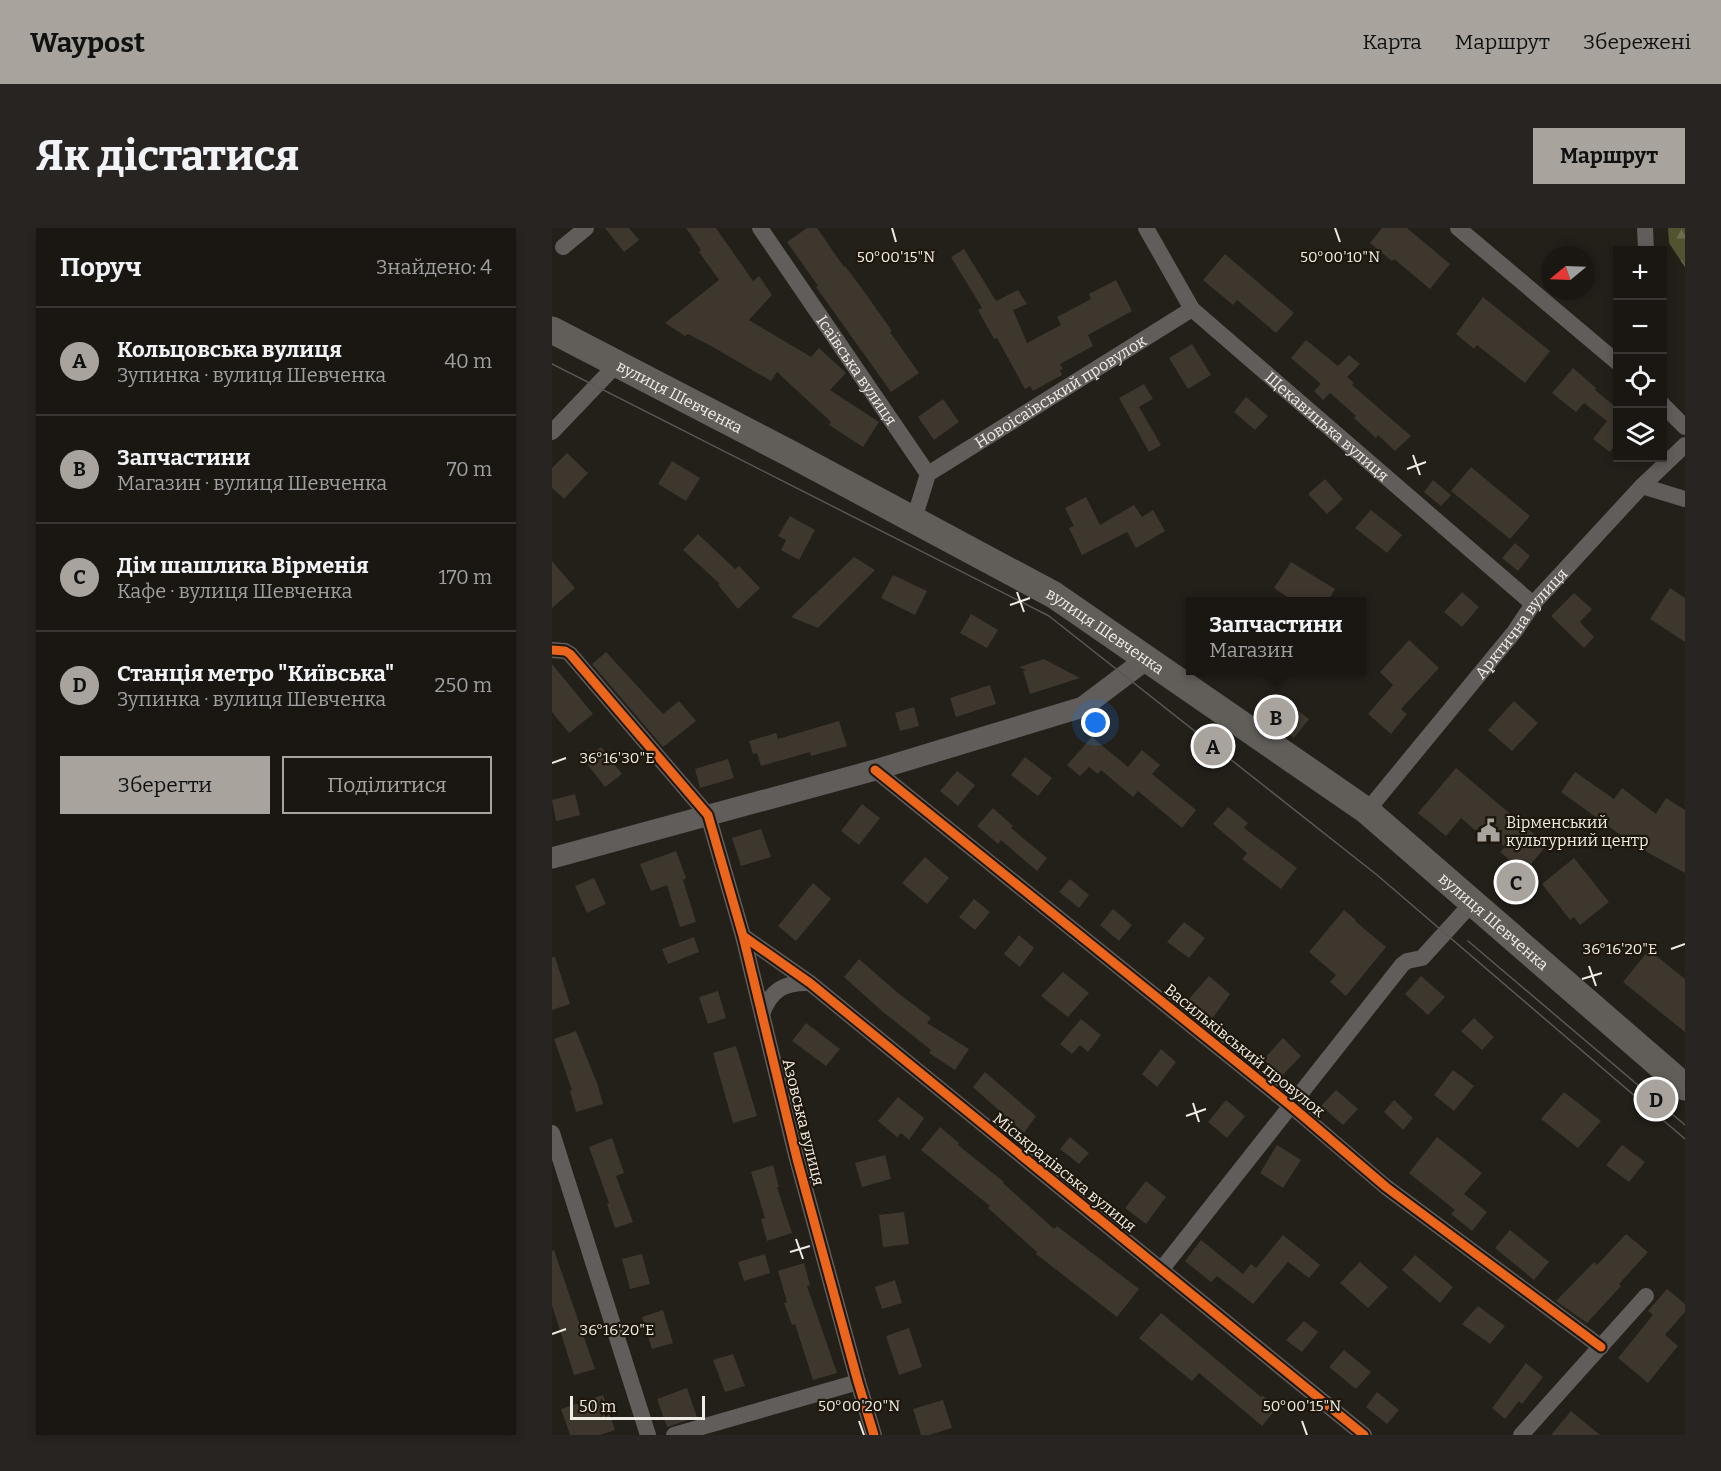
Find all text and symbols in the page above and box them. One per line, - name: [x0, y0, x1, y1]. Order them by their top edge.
- text: Waypost: [30, 26, 145, 59]
- text: Карта: [1363, 29, 1422, 55]
- text: Маршрут: [1455, 29, 1550, 55]
- text: Збережені: [1583, 29, 1691, 55]
- button: Маршрут: [1533, 128, 1685, 184]
- text: Як дістатися: [36, 131, 299, 181]
- north arrow: [1541, 246, 1595, 300]
- map controls: [1613, 246, 1667, 462]
- button: +: [1613, 246, 1667, 300]
- text: 50°00'15"N: [857, 248, 935, 266]
- text: 50°00'10"N: [1300, 248, 1380, 266]
- text: Поруч: [60, 252, 142, 283]
- text: Знайдено: 4: [376, 255, 492, 279]
- button: −: [1613, 300, 1667, 354]
- street label: Ісаївська вулиця: [812, 312, 901, 429]
- street label: Новоісаївський провулок: [971, 331, 1150, 452]
- text: Кольцовська вулиця: [117, 336, 342, 363]
- text: A: [72, 349, 87, 373]
- text: 40 m: [444, 349, 492, 373]
- button: locate: [1613, 354, 1667, 408]
- street label: вулиця Шевченка: [613, 356, 746, 437]
- text: Зупинка · вулиця Шевченка: [117, 363, 386, 387]
- street label: Щекавицька вулиця: [1261, 368, 1393, 485]
- button: layers: [1613, 408, 1667, 462]
- text: Запчастини: [117, 444, 250, 471]
- text: B: [73, 457, 86, 481]
- text: 70 m: [446, 457, 492, 481]
- text: Магазин · вулиця Шевченка: [117, 471, 387, 495]
- text: Дім шашлика Вірменія: [117, 552, 369, 579]
- street label: Арктична вулиця: [1471, 564, 1572, 682]
- text: C: [73, 565, 86, 589]
- text: 170 m: [439, 565, 492, 589]
- text: Кафе · вулиця Шевченка: [117, 579, 352, 603]
- street label: вулиця Шевченка: [1043, 584, 1168, 678]
- popup: [1186, 597, 1366, 675]
- text: Запчастини: [1209, 611, 1343, 638]
- text: Магазин: [1209, 638, 1293, 662]
- text: Станція метро "Київська": [117, 660, 394, 687]
- text: D: [72, 673, 87, 697]
- text: 250 m: [435, 673, 492, 697]
- text: Зупинка · вулиця Шевченка: [117, 687, 386, 711]
- pin: B: [1256, 694, 1296, 740]
- your location: [1081, 708, 1110, 737]
- pin: A: [1194, 724, 1232, 768]
- text: 36°16'30"E: [579, 749, 655, 767]
- button: Зберегти: [60, 756, 270, 814]
- button: Поділитися: [282, 756, 492, 814]
- place label: Вірменський культурний центр: [1506, 813, 1648, 850]
- public building icon: Вірменський культурний центр: [1475, 818, 1501, 844]
- pin: C: [1496, 860, 1536, 904]
- street label: вулиця Шевченка: [1435, 869, 1553, 974]
- text: 36°16'20"E: [1583, 940, 1657, 958]
- street label: Васильківський провулок: [1161, 980, 1329, 1121]
- street label: Азовська вулиця: [779, 1057, 829, 1188]
- pin: D: [1636, 1076, 1676, 1122]
- street label: Міськрадівська вулиця: [989, 1109, 1140, 1236]
- text: 36°16'20"E: [580, 1321, 654, 1339]
- scale bar: [570, 1393, 705, 1420]
- text: 50 m: [579, 1397, 616, 1416]
- text: 50°00'20"N: [818, 1397, 900, 1415]
- text: 50°00'15"N: [1263, 1397, 1341, 1415]

